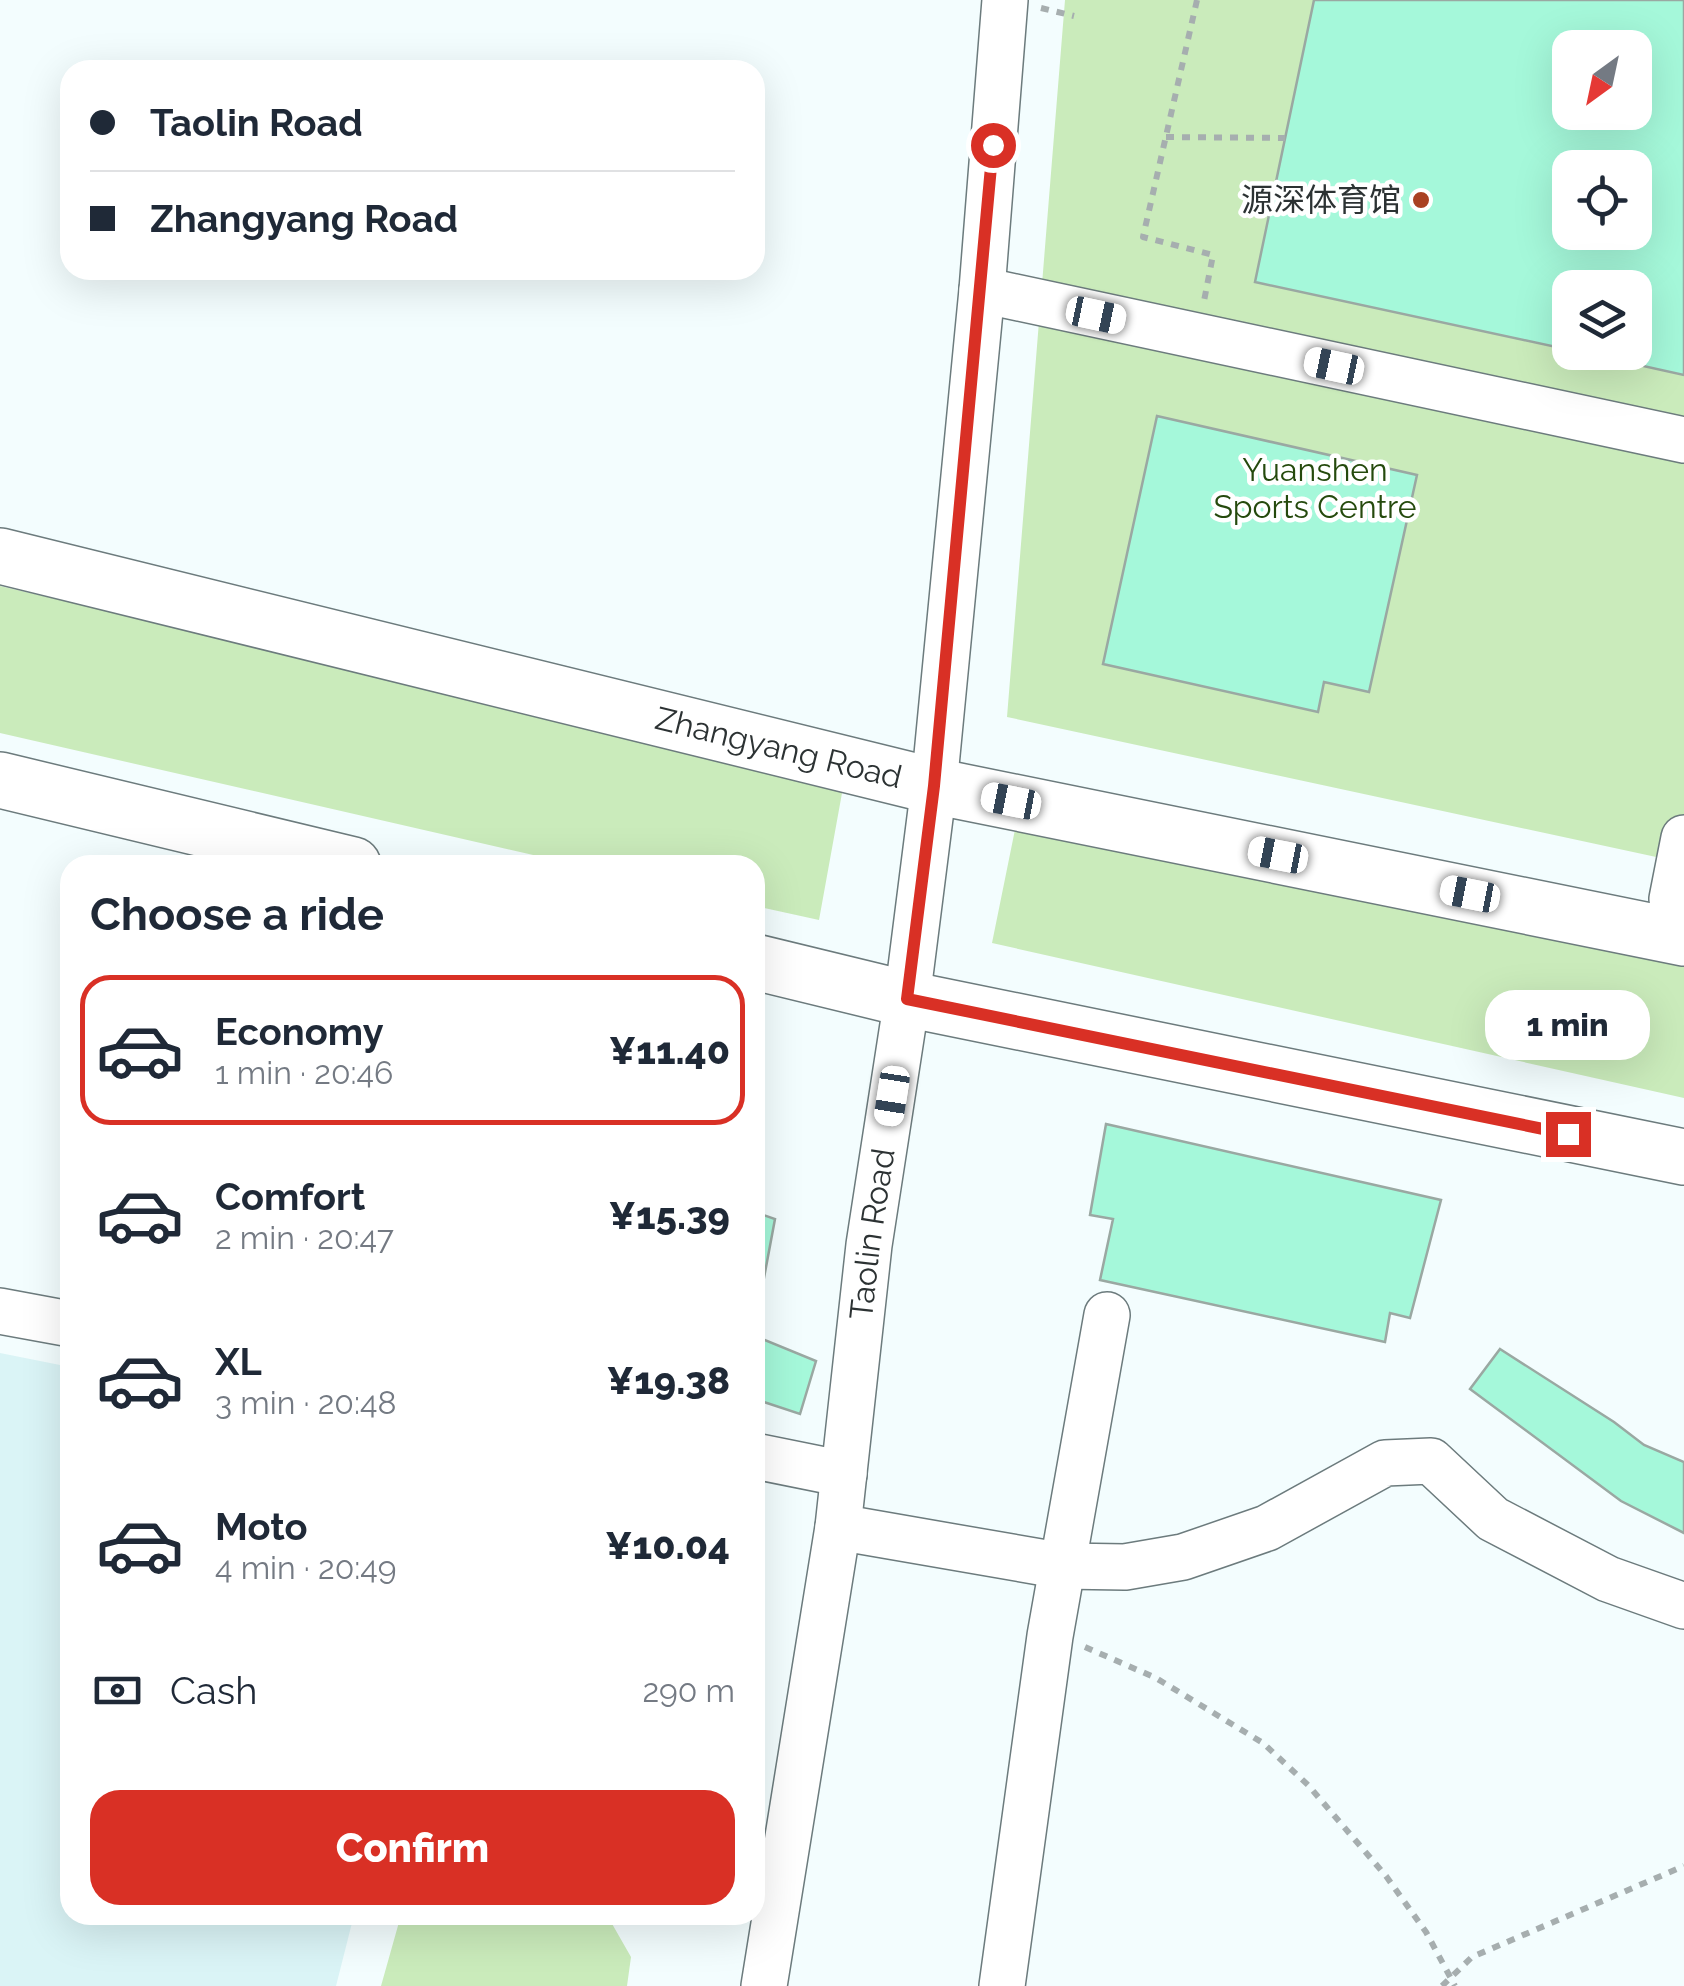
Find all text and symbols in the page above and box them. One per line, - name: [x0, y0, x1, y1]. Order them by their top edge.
- north arrow: [1552, 30, 1652, 130]
- map controls: [1552, 30, 1652, 370]
- text: Taolin Road: [150, 100, 363, 145]
- route start: [971, 123, 1016, 168]
- button: locate: [1552, 150, 1652, 250]
- place label: 源深体育馆: [1241, 181, 1401, 218]
- marker: 源深体育馆: [1410, 189, 1432, 211]
- text: Zhangyang Road: [150, 196, 458, 241]
- button: layers: [1552, 270, 1652, 370]
- car: [1064, 294, 1128, 336]
- car: [1302, 345, 1366, 387]
- park label: Yuanshen Sports Centre: [1213, 451, 1417, 525]
- street label: Zhangyang Road: [652, 699, 906, 795]
- car: [979, 781, 1043, 821]
- car: [1246, 835, 1310, 875]
- car: [1438, 874, 1502, 914]
- text: Choose a ride: [90, 888, 384, 941]
- callout: 1 min: [1486, 989, 1650, 1059]
- icon: car: [95, 1005, 185, 1095]
- text: 1 min: [1526, 1006, 1609, 1043]
- text: Economy: [215, 1009, 384, 1054]
- text: ¥11.40: [609, 1028, 730, 1073]
- text: 1 min · 20:46: [215, 1054, 393, 1091]
- car: [872, 1064, 912, 1128]
- route end: [1546, 1112, 1591, 1157]
- street label: Taolin Road: [842, 1146, 902, 1321]
- icon: car: [95, 1170, 185, 1260]
- text: Comfort: [215, 1174, 365, 1219]
- text: ¥15.39: [608, 1193, 730, 1238]
- text: 2 min · 20:47: [215, 1219, 394, 1256]
- icon: car: [95, 1335, 185, 1425]
- text: XL: [215, 1339, 262, 1384]
- text: ¥19.38: [607, 1358, 730, 1403]
- text: 3 min · 20:48: [215, 1384, 396, 1421]
- icon: car: [95, 1500, 185, 1590]
- text: Moto: [215, 1504, 308, 1549]
- text: ¥10.04: [605, 1523, 730, 1568]
- text: 4 min · 20:49: [215, 1549, 397, 1586]
- icon: cash: [90, 1663, 145, 1718]
- text: Cash: [170, 1668, 257, 1713]
- text: 290 m: [642, 1672, 735, 1709]
- button: Confirm: [90, 1790, 735, 1905]

